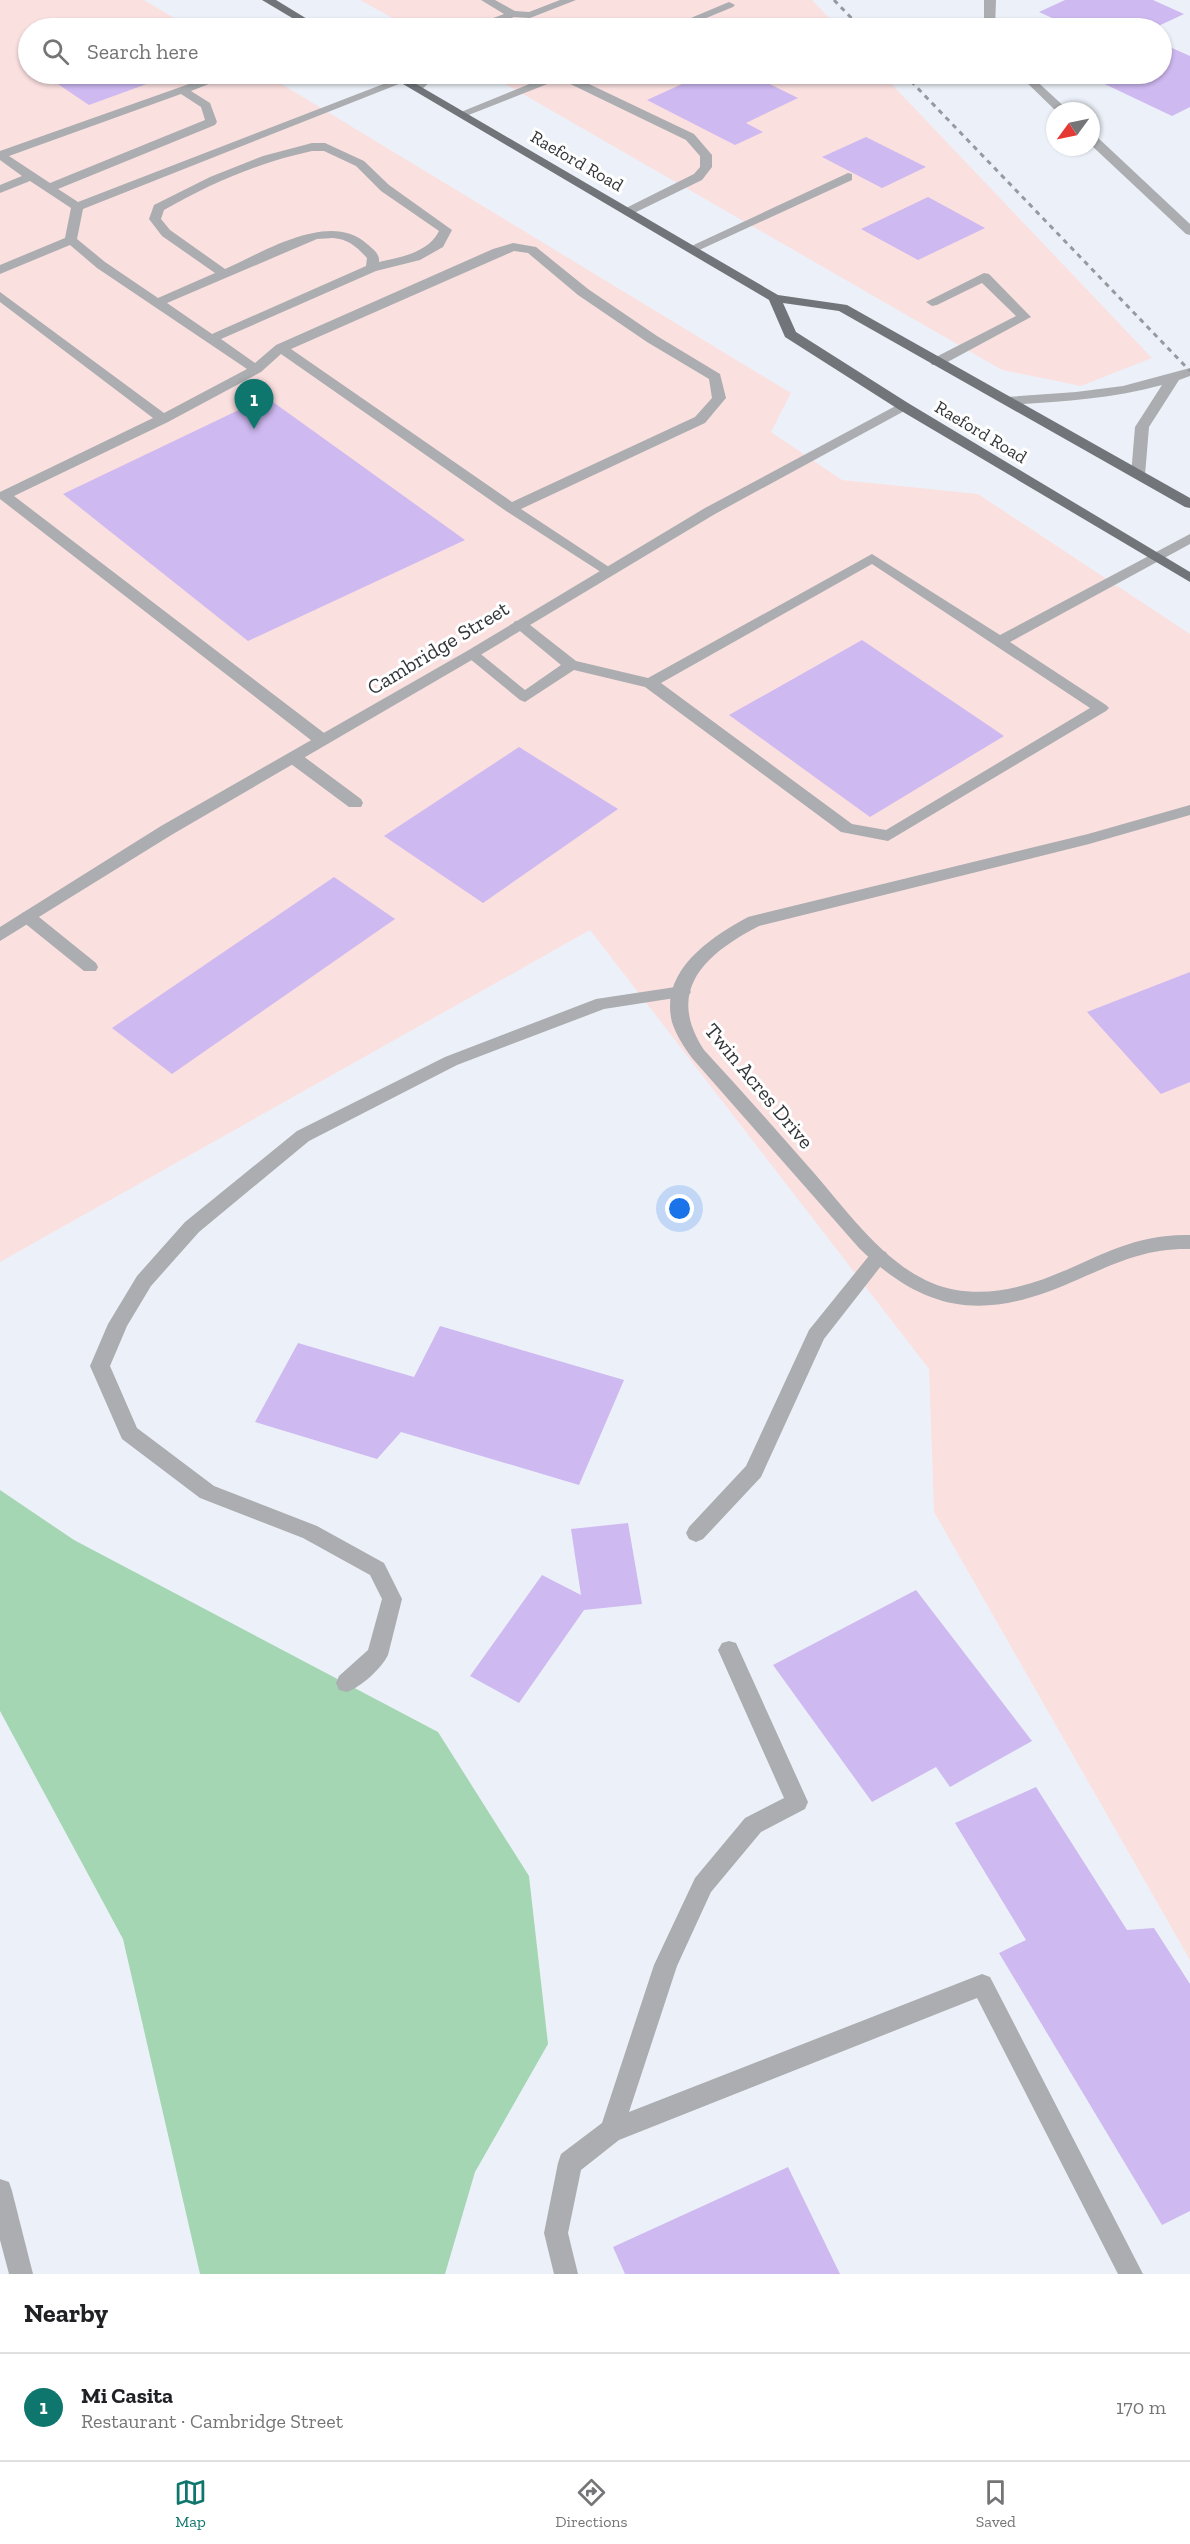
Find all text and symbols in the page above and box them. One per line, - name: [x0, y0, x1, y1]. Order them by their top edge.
- search box: [18, 18, 1172, 84]
- icon: search: [39, 35, 72, 68]
- text: Search here: [87, 38, 198, 65]
- north arrow: [1046, 102, 1100, 156]
- street label: Raeford Road: [527, 126, 627, 196]
- pin: 1: [234, 380, 274, 429]
- street label: Raeford Road: [931, 396, 1031, 468]
- street label: Cambridge Street: [362, 595, 513, 700]
- street label: Twin Acres Drive: [700, 1018, 819, 1154]
- your location: [665, 1194, 694, 1223]
- text: Nearby: [24, 2297, 108, 2329]
- text: Mi Casita: [81, 2382, 173, 2409]
- text: 1: [39, 2395, 48, 2419]
- text: 170 m: [1116, 2395, 1166, 2419]
- text: Restaurant · Cambridge Street: [81, 2409, 343, 2433]
- tab: Map: [174, 2476, 207, 2531]
- tab: Directions: [555, 2476, 628, 2531]
- tab: Saved: [976, 2476, 1016, 2531]

